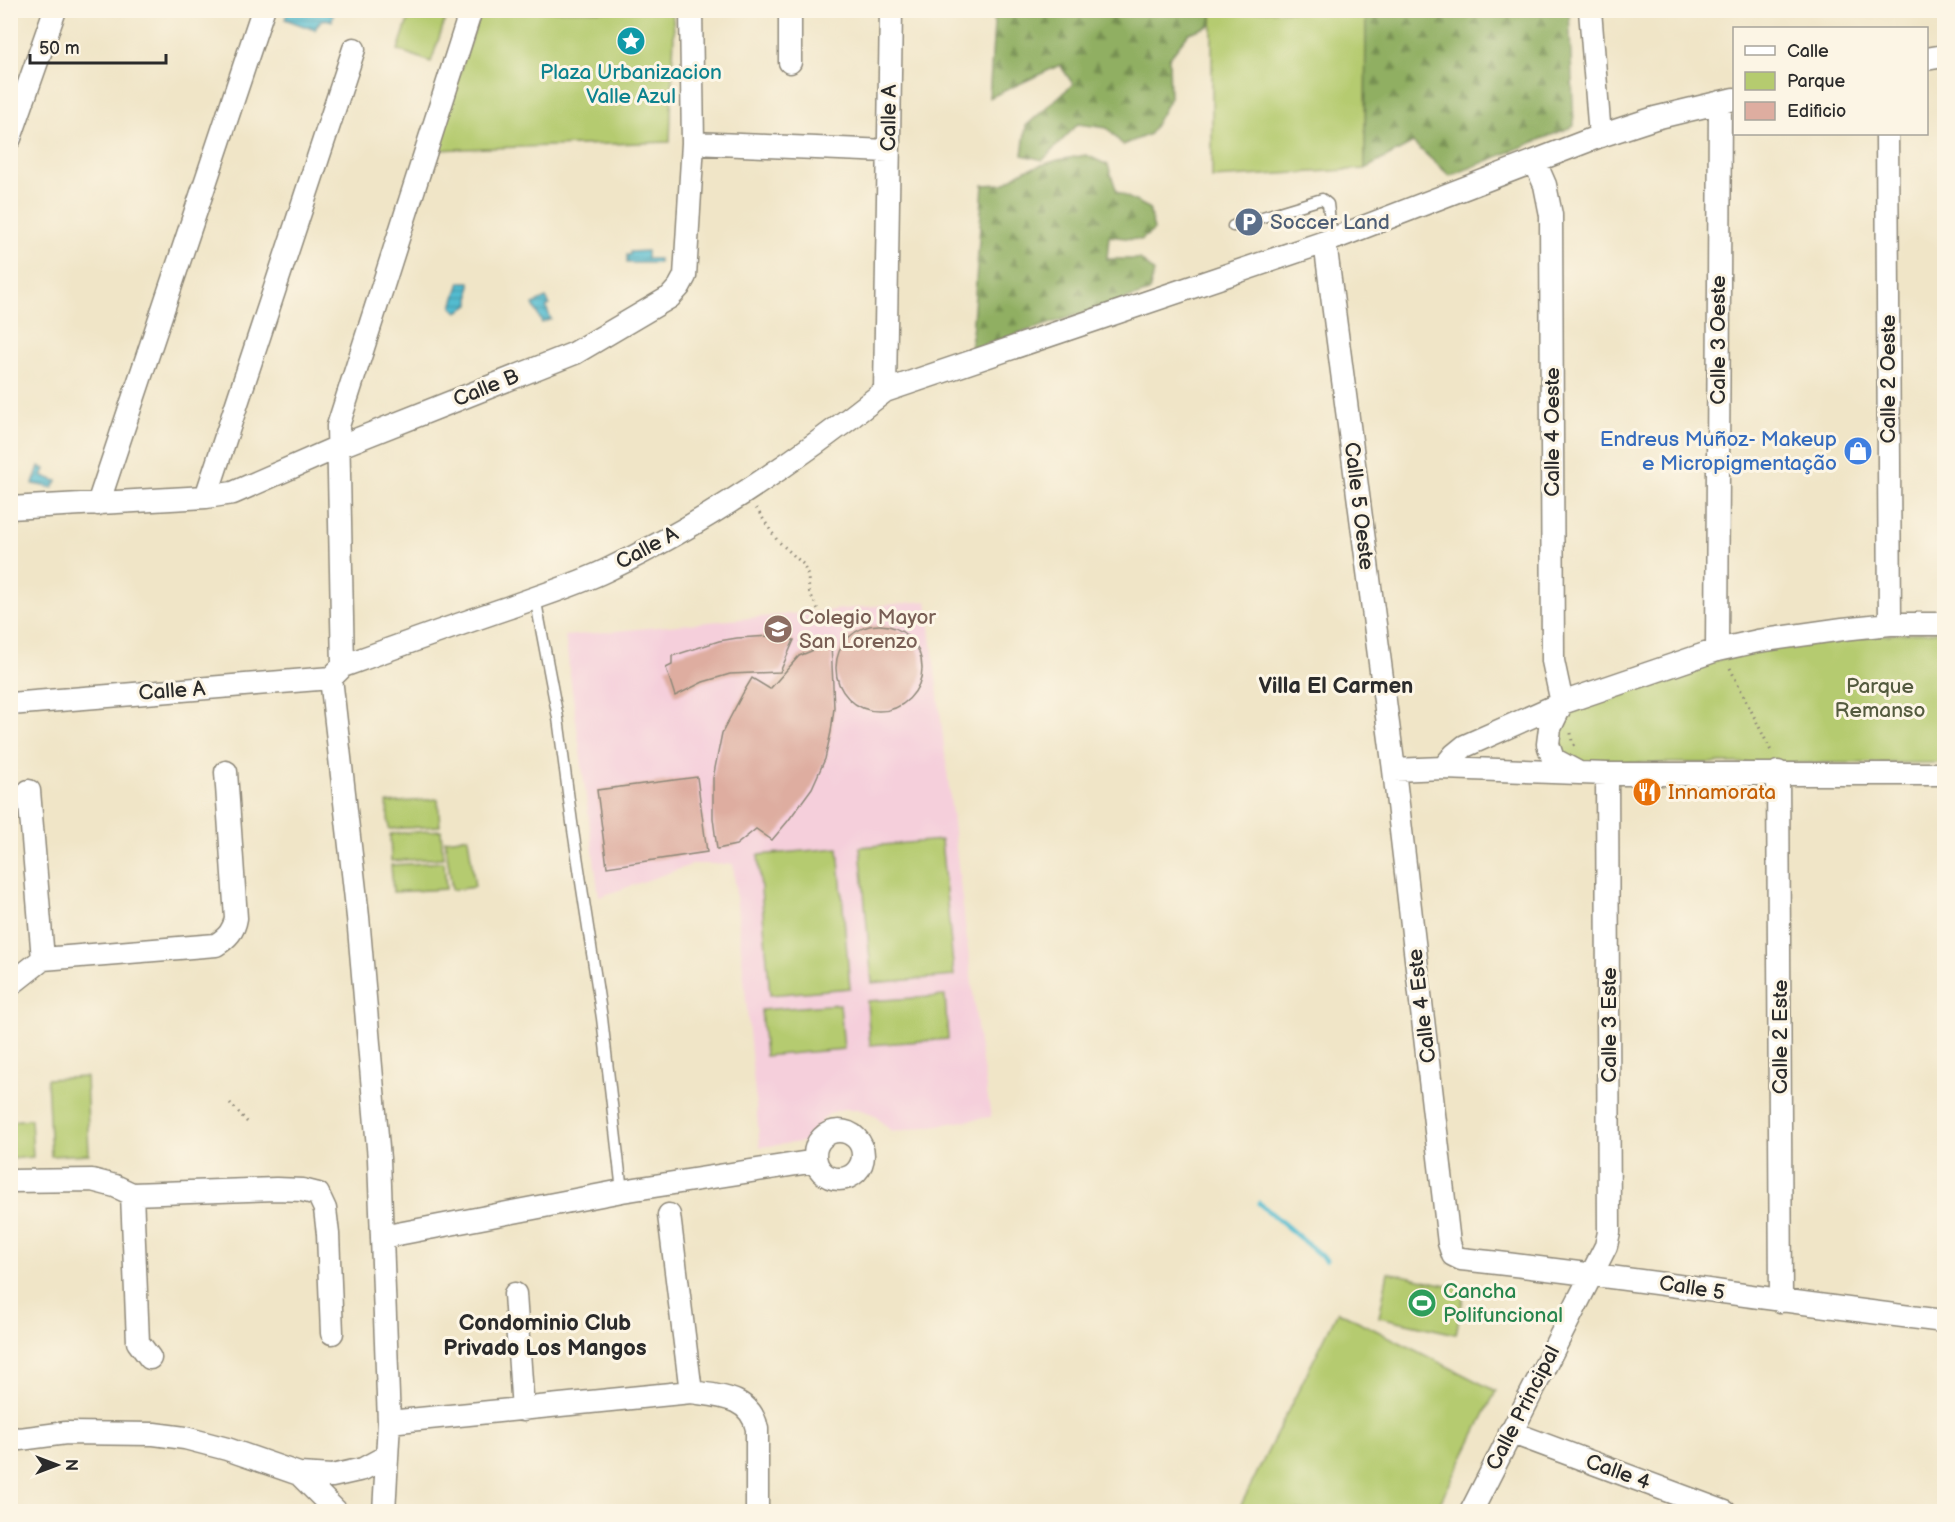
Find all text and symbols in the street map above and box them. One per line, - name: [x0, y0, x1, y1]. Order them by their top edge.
- place icon: Plaza Urbanizacion Valle Azul: [615, 25, 647, 57]
- scale bar: [30, 27, 166, 65]
- legend: [1733, 27, 1928, 135]
- text: 50 m: [39, 38, 80, 59]
- text: Calle: [1787, 41, 1829, 62]
- place label: Plaza Urbanizacion Valle Azul: [540, 60, 722, 109]
- text: Parque: [1787, 71, 1845, 92]
- street label: Calle A: [876, 84, 902, 152]
- text: Edificio: [1787, 101, 1846, 122]
- parking icon: Soccer Land: [1233, 206, 1265, 238]
- place label: Soccer Land: [1270, 210, 1390, 235]
- street label: Calle 3 Oeste: [1706, 275, 1731, 405]
- street label: Calle 2 Oeste: [1876, 314, 1901, 444]
- street label: Calle B: [450, 364, 522, 412]
- street label: Calle 4 Oeste: [1540, 367, 1565, 497]
- place label: Endreus Muñoz- Makeup e Micropigmentação: [1600, 427, 1837, 476]
- shop icon: Endreus Muñoz- Makeup e Micropigmentação: [1842, 435, 1874, 467]
- street label: Calle 5 Oeste: [1339, 441, 1379, 571]
- street label: Calle A: [612, 521, 683, 575]
- place label: Colegio Mayor San Lorenzo: [799, 605, 936, 654]
- school or university icon: Colegio Mayor San Lorenzo: [762, 613, 794, 645]
- district label: Villa El Carmen: [1259, 673, 1413, 700]
- park label: Parque Remanso: [1835, 674, 1925, 723]
- street label: Calle A: [138, 676, 206, 706]
- restaurant icon: Innamorata: [1631, 776, 1663, 808]
- place label: Innamorata: [1668, 780, 1776, 805]
- street label: Calle 4 Este: [1403, 947, 1441, 1065]
- street label: Calle 3 Este: [1597, 967, 1622, 1083]
- street label: Calle 2 Este: [1768, 980, 1793, 1094]
- street label: Calle 5: [1657, 1270, 1727, 1306]
- place label: Cancha Polifuncional: [1443, 1279, 1563, 1328]
- sports icon: Cancha Polifuncional: [1406, 1287, 1438, 1319]
- district label: Condominio Club Privado Los Mangos: [443, 1310, 647, 1362]
- street label: Calle Principal: [1481, 1341, 1565, 1475]
- north arrow: [27, 1435, 87, 1495]
- street label: Calle 4: [1582, 1449, 1654, 1495]
- text: N: [61, 1459, 80, 1471]

